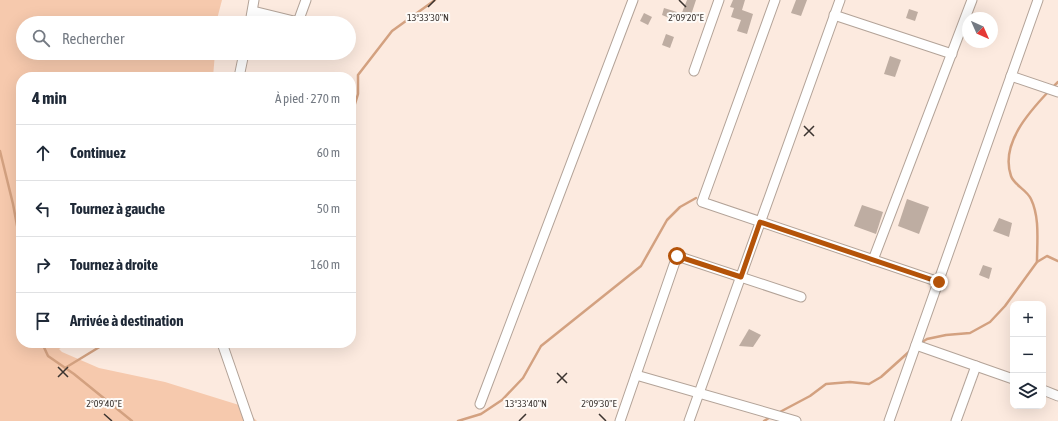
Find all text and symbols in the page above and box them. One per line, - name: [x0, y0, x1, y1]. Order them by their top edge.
- text: 13°33'30"N: [407, 12, 449, 23]
- text: 2°09'20"E: [668, 12, 704, 23]
- north arrow: [962, 12, 998, 48]
- search box: [16, 16, 356, 60]
- icon: search: [30, 27, 52, 49]
- text: Rechercher: [62, 30, 124, 47]
- text: 4 min: [32, 88, 67, 108]
- text: À pied · 270 m: [275, 91, 340, 106]
- icon: ahead: [32, 142, 54, 164]
- text: Continuez: [70, 144, 126, 161]
- text: 60 m: [317, 145, 340, 160]
- icon: left: [32, 198, 54, 220]
- text: Tournez à gauche: [70, 200, 165, 217]
- text: 50 m: [317, 201, 340, 216]
- route start: [668, 247, 686, 265]
- icon: right: [32, 254, 54, 276]
- text: Tournez à droite: [70, 256, 158, 273]
- text: 160 m: [311, 257, 340, 272]
- route end: [930, 273, 948, 291]
- map controls: [1010, 301, 1046, 409]
- button: +: [1010, 301, 1046, 337]
- icon: arrive: [32, 310, 54, 332]
- text: Arrivée à destination: [70, 312, 184, 329]
- button: −: [1010, 337, 1046, 373]
- button: layers: [1010, 373, 1046, 409]
- text: 2°09'40"E: [86, 398, 122, 409]
- text: 13°33'40"N: [505, 398, 547, 409]
- text: 2°09'30"E: [581, 398, 617, 409]

